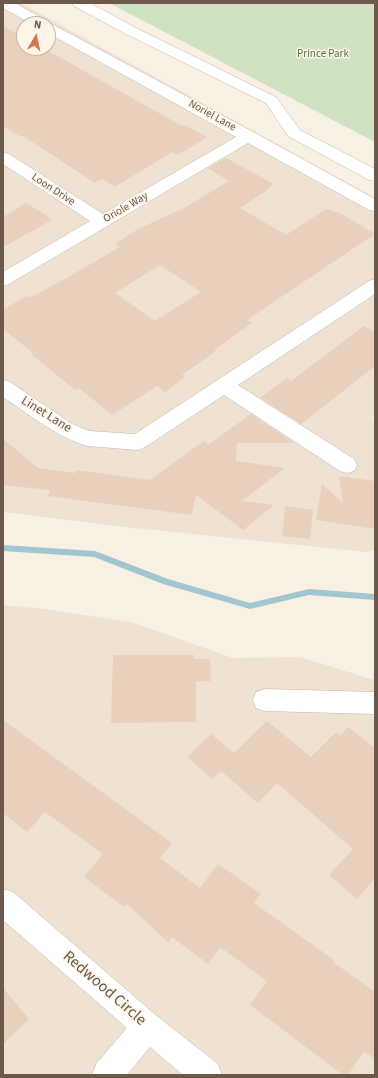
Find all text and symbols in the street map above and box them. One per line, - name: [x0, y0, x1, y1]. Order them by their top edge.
- north arrow: [16, 16, 56, 56]
- text: N: [33, 17, 43, 33]
- park label: Prince Park: [297, 48, 349, 62]
- street label: Noriel Lane: [186, 98, 238, 134]
- street label: Loon Drive: [29, 171, 77, 209]
- street label: Oriole Way: [101, 190, 151, 226]
- street label: Linet Lane: [18, 393, 74, 437]
- street label: Redwood Circle: [58, 948, 150, 1030]

